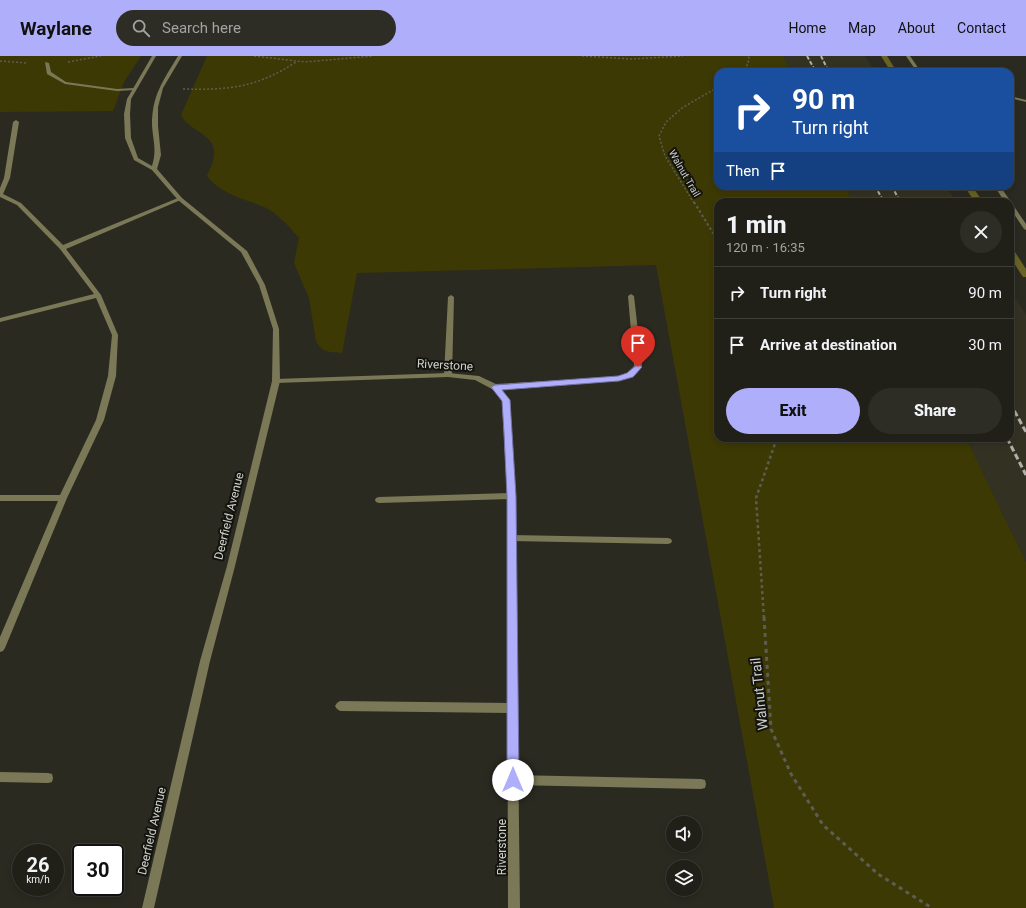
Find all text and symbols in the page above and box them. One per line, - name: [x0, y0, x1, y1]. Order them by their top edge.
- search box: [116, 10, 396, 46]
- text: Waylane: [20, 17, 92, 40]
- icon: search: [130, 17, 152, 39]
- text: Search here: [162, 19, 241, 37]
- text: Home: [788, 20, 826, 36]
- text: Map: [848, 20, 876, 36]
- text: About: [898, 20, 935, 36]
- text: Contact: [957, 20, 1006, 36]
- text: 90 m: [792, 83, 855, 116]
- icon: right: [726, 84, 778, 136]
- text: Turn right: [792, 117, 869, 138]
- street label: Walnut Trail: [667, 148, 702, 199]
- icon: arrive: [767, 160, 789, 182]
- text: Then: [726, 162, 759, 180]
- text: 1 min: [726, 211, 787, 239]
- button: close: [960, 211, 1002, 253]
- text: 120 m · 16:35: [726, 240, 805, 255]
- icon: right: [726, 282, 748, 304]
- text: Turn right: [760, 284, 826, 302]
- text: 90 m: [968, 284, 1002, 302]
- pin: [621, 326, 655, 367]
- icon: arrive: [627, 332, 649, 354]
- icon: arrive: [726, 334, 748, 356]
- text: Arrive at destination: [760, 336, 897, 354]
- text: 30 m: [968, 336, 1002, 354]
- street label: Riverstone: [417, 357, 473, 373]
- button: Exit: [726, 388, 860, 434]
- button: Share: [868, 388, 1002, 434]
- street label: Deerfield Avenue: [211, 471, 247, 561]
- street label: Walnut Trail: [747, 657, 771, 731]
- position arrow: [492, 759, 534, 801]
- street label: Deerfield Avenue: [135, 786, 169, 876]
- map controls: [666, 816, 702, 896]
- button: sound: [666, 816, 702, 852]
- street label: Riverstone: [495, 819, 509, 875]
- speed limit sign: 30: [72, 844, 124, 896]
- text: 26: [27, 853, 49, 877]
- button: layers: [666, 860, 702, 896]
- text: km/h: [26, 874, 50, 885]

